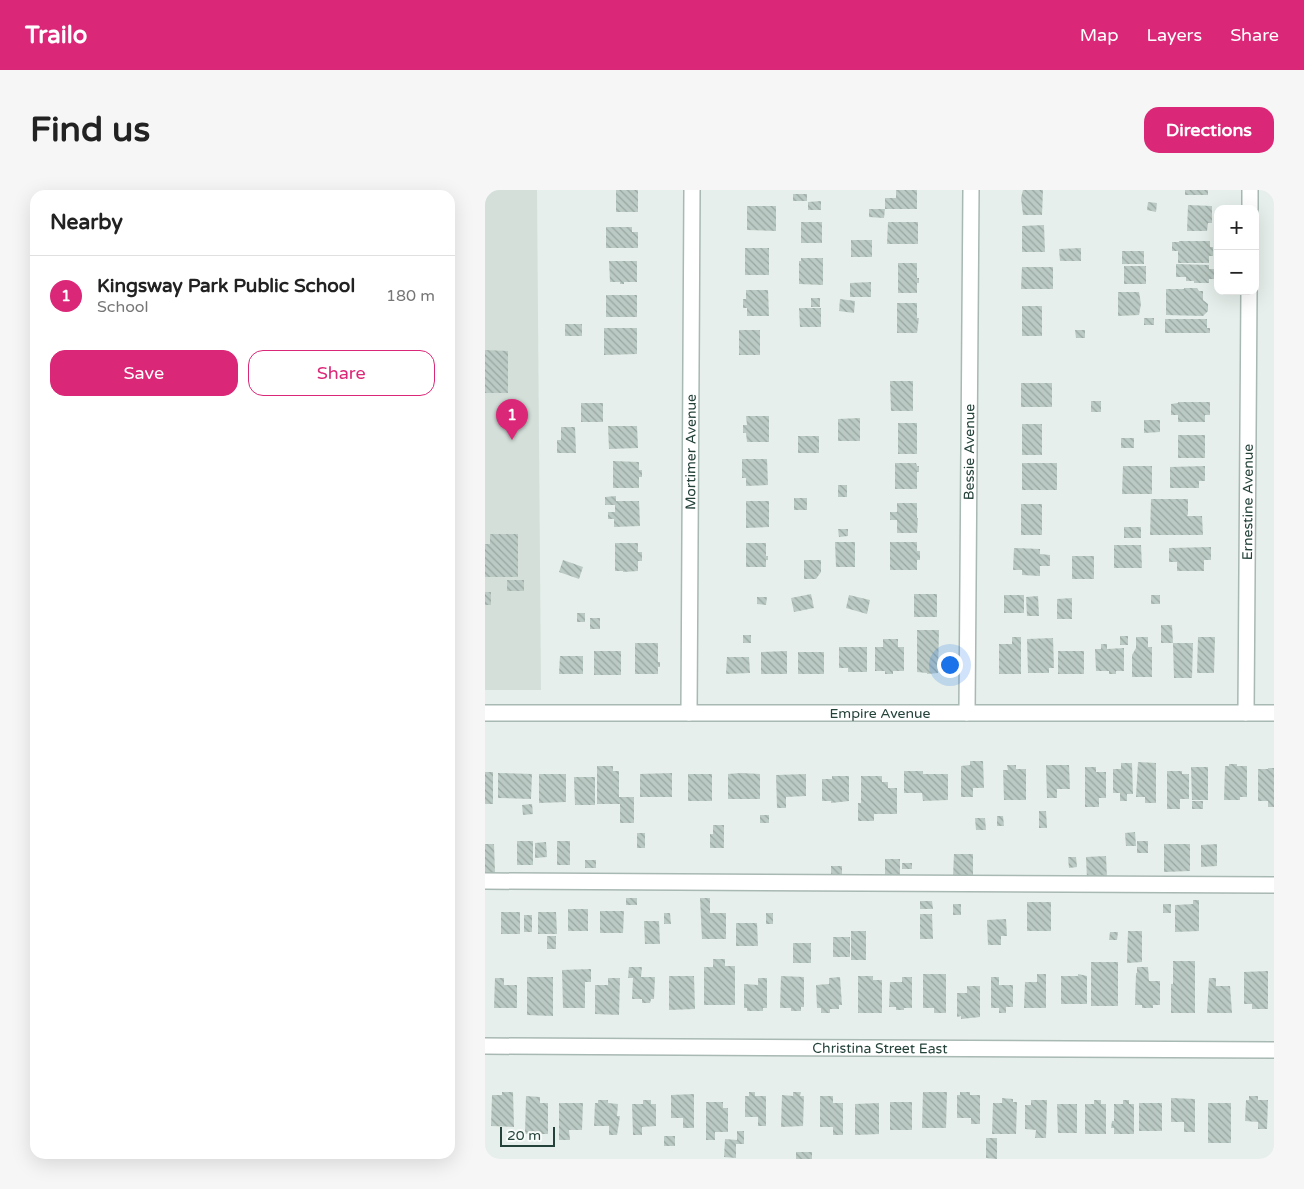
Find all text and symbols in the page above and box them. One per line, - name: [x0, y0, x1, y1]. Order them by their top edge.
- text: Trailo: [25, 21, 87, 50]
- text: Map: [1080, 24, 1119, 46]
- text: Layers: [1147, 24, 1202, 46]
- text: Share: [1230, 24, 1279, 46]
- button: Directions: [1144, 107, 1274, 153]
- text: Find us: [30, 109, 150, 151]
- map controls: [1214, 205, 1259, 295]
- button: +: [1214, 205, 1259, 250]
- text: Nearby: [50, 210, 123, 235]
- button: −: [1214, 250, 1259, 295]
- text: Kingsway Park Public School: [97, 275, 355, 297]
- text: 1: [61, 286, 71, 306]
- text: 180 m: [386, 286, 435, 306]
- text: School: [97, 297, 149, 317]
- button: Save: [50, 350, 238, 396]
- button: Share: [248, 350, 435, 396]
- street label: Mortimer Avenue: [682, 394, 699, 510]
- pin: 1: [496, 399, 528, 440]
- street label: Bessie Avenue: [960, 404, 978, 500]
- street label: Ernestine Avenue: [1239, 444, 1256, 560]
- your location: [937, 652, 963, 678]
- street label: Empire Avenue: [830, 705, 931, 722]
- street label: Christina Street East: [812, 1039, 948, 1057]
- scale bar: [500, 1124, 555, 1147]
- text: 20 m: [507, 1127, 541, 1144]

